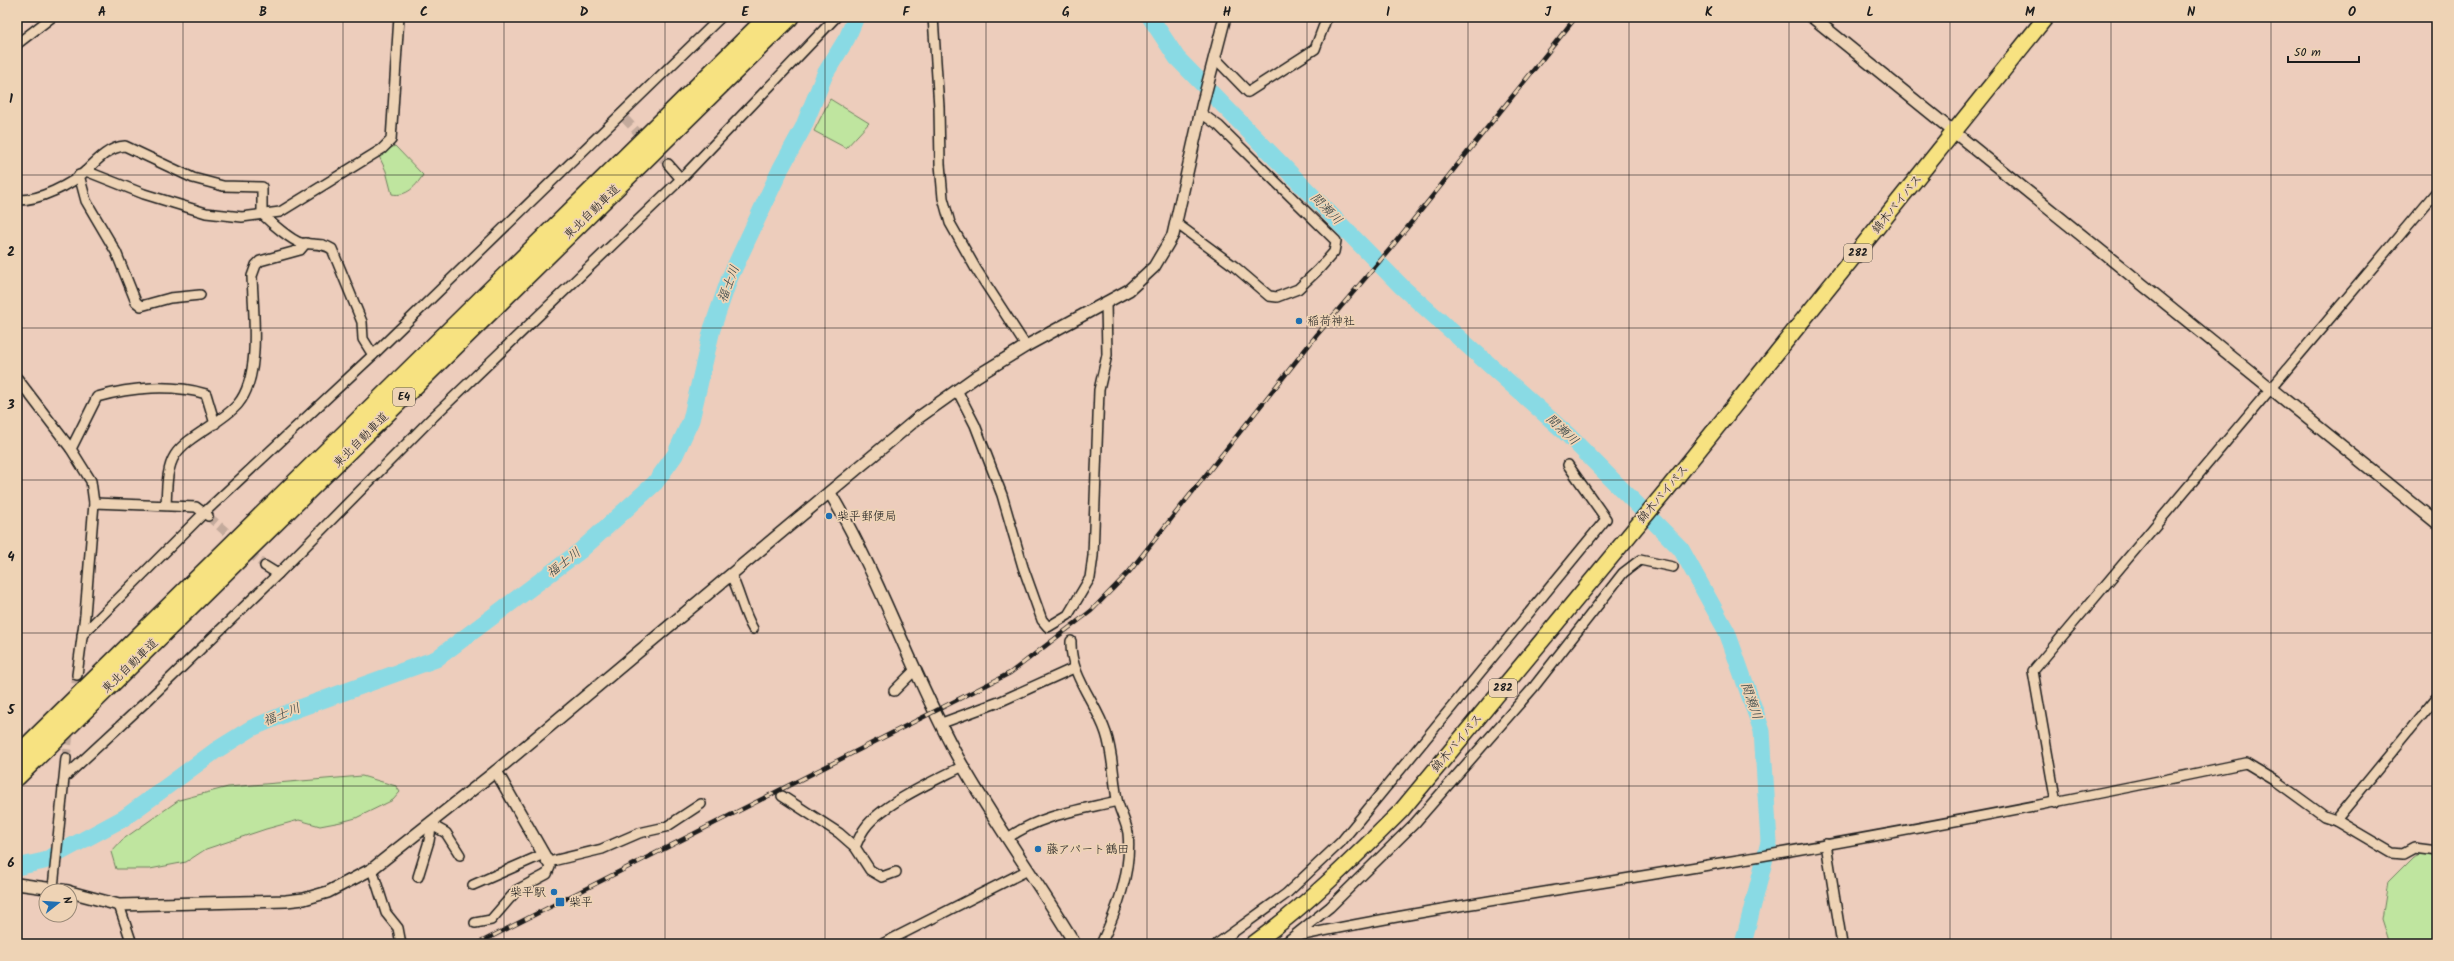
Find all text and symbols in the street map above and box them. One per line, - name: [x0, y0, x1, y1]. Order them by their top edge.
- text: A: [98, 2, 106, 23]
- text: B: [259, 2, 267, 23]
- text: C: [420, 2, 428, 23]
- text: D: [580, 2, 589, 23]
- text: E: [741, 2, 749, 23]
- text: F: [902, 2, 910, 23]
- text: G: [1062, 2, 1070, 23]
- text: H: [1223, 2, 1232, 23]
- text: I: [1386, 2, 1390, 23]
- text: J: [1545, 2, 1552, 23]
- text: K: [1705, 2, 1713, 23]
- text: L: [1866, 2, 1874, 23]
- text: M: [2025, 2, 2035, 23]
- text: N: [2187, 2, 2196, 23]
- text: O: [2348, 2, 2356, 23]
- scale bar: [2288, 38, 2359, 64]
- text: 50 m: [2294, 43, 2321, 62]
- text: 1: [9, 89, 13, 110]
- street label: 錦木バイパス: [1867, 170, 1927, 238]
- street label: 東北自動車道: [559, 180, 625, 244]
- water label: 間瀬川: [1305, 188, 1347, 230]
- text: 2: [7, 242, 15, 263]
- road number: 282: [1844, 244, 1872, 262]
- water label: 福士川: [712, 262, 746, 306]
- place label: 稲荷神社: [1307, 312, 1355, 331]
- marker: 稲荷神社: [1294, 316, 1304, 326]
- road number: E4: [393, 388, 415, 406]
- text: 3: [6, 395, 15, 416]
- street label: 東北自動車道: [329, 408, 393, 472]
- water label: 間瀬川: [1541, 409, 1583, 451]
- street label: 錦木バイパス: [1633, 460, 1693, 528]
- place label: 柴平郵便局: [837, 507, 897, 526]
- marker: 柴平郵便局: [824, 511, 834, 521]
- water label: 福士川: [542, 543, 586, 583]
- text: 4: [7, 547, 15, 568]
- street label: 東北自動車道: [97, 634, 163, 698]
- road number: 282: [1489, 679, 1517, 697]
- water label: 間瀬川: [1735, 679, 1767, 723]
- water label: 福士川: [260, 698, 304, 732]
- text: 5: [7, 700, 16, 721]
- street label: 錦木バイパス: [1427, 709, 1487, 777]
- place label: 藤アパート鶴田: [1046, 840, 1129, 859]
- marker: 藤アパート鶴田: [1033, 844, 1043, 854]
- text: 6: [7, 853, 15, 874]
- north arrow: [38, 883, 78, 923]
- place label: 柴平駅: [510, 883, 546, 902]
- marker: 柴平駅: [549, 887, 559, 897]
- place label: 柴平: [569, 893, 593, 912]
- text: N: [57, 894, 76, 906]
- marker: 柴平: [554, 896, 566, 908]

